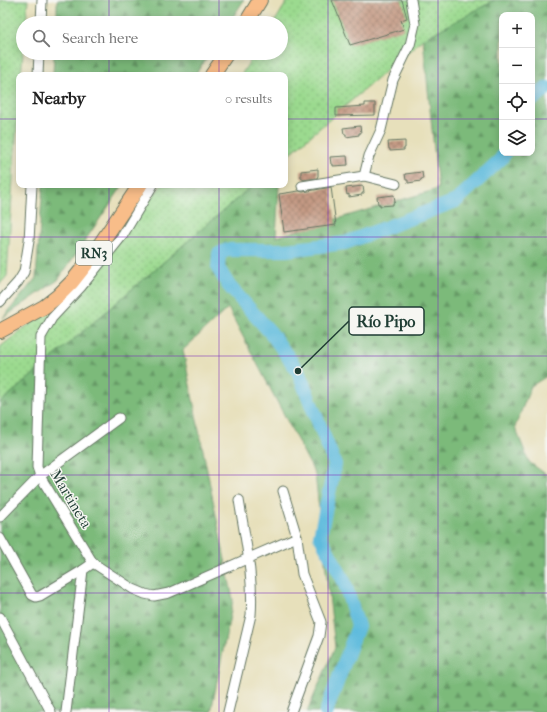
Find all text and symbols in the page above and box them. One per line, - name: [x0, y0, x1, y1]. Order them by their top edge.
- map controls: [499, 12, 535, 156]
- button: +: [499, 12, 535, 48]
- search box: [16, 16, 288, 60]
- icon: search: [30, 27, 52, 49]
- text: Search here: [62, 29, 138, 47]
- button: −: [499, 48, 535, 84]
- button: locate: [499, 84, 535, 120]
- text: Nearby: [32, 88, 86, 108]
- text: 0 results: [225, 91, 272, 106]
- button: layers: [499, 120, 535, 156]
- road number: RN3: [76, 241, 112, 265]
- callout: Río Pipo: [349, 307, 424, 335]
- text: Río Pipo: [357, 312, 415, 332]
- street label: Martineta: [46, 466, 96, 533]

